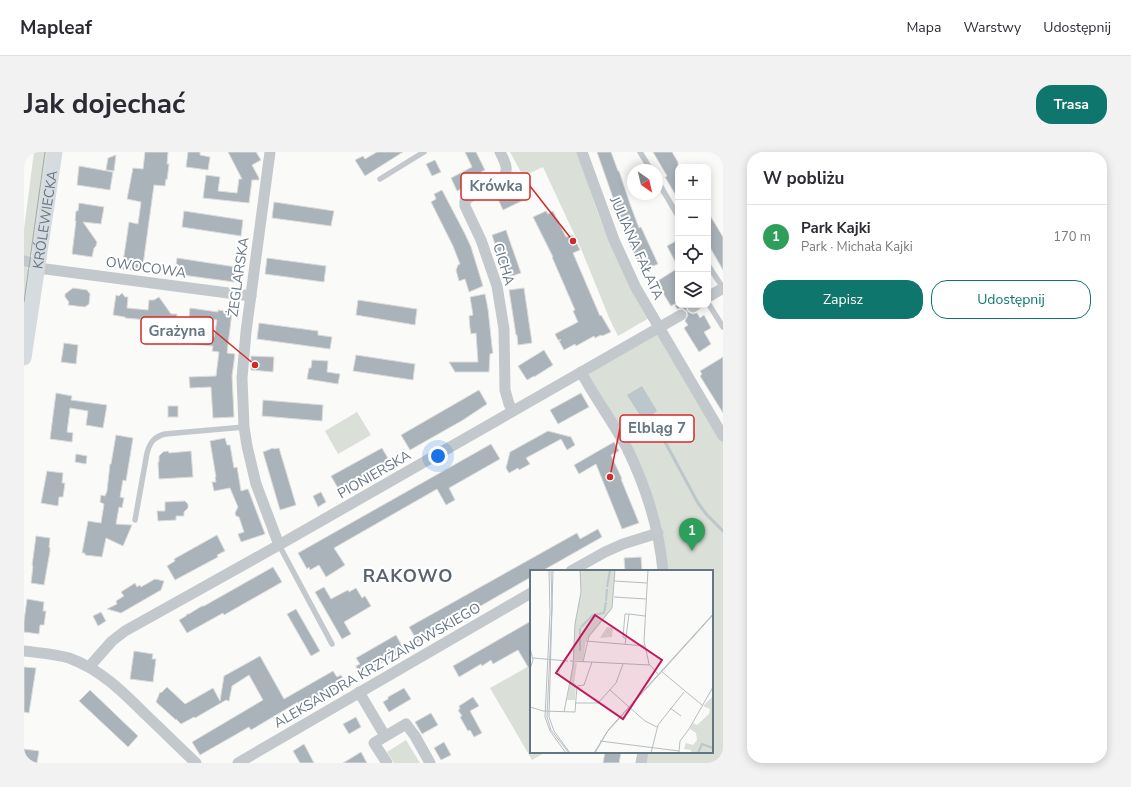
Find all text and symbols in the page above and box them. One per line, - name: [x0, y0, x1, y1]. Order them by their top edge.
- text: Mapleaf: [20, 15, 92, 41]
- text: Mapa: [906, 18, 941, 37]
- text: Warstwy: [963, 18, 1021, 37]
- text: Udostępnij: [1043, 18, 1111, 37]
- text: Jak dojechać: [24, 85, 185, 123]
- button: Trasa: [1036, 85, 1107, 124]
- north arrow: [627, 164, 663, 200]
- map controls: [675, 164, 711, 308]
- button: +: [675, 164, 711, 200]
- text: W pobliżu: [763, 167, 844, 190]
- street label: KRÓLEWIECKA: [29, 169, 62, 270]
- callout: Krówka: [461, 173, 530, 200]
- text: Krówka: [469, 176, 523, 196]
- street label: JULIANA FAŁATA: [605, 193, 668, 303]
- button: −: [675, 200, 711, 236]
- text: Park Kajki: [801, 218, 871, 238]
- text: 1: [772, 228, 780, 246]
- text: 170 m: [1053, 228, 1091, 246]
- street label: ŻEGLARSKA: [223, 236, 254, 318]
- button: locate: [675, 236, 711, 272]
- text: Park · Michała Kajki: [801, 238, 913, 256]
- street label: CICHA: [488, 241, 519, 288]
- street label: OWOCOWA: [105, 252, 187, 283]
- button: layers: [675, 272, 711, 308]
- button: Zapisz: [763, 280, 923, 319]
- button: Udostępnij: [931, 280, 1091, 319]
- callout: Grażyna: [141, 317, 213, 344]
- text: Grażyna: [149, 321, 205, 341]
- callout: Elbląg 7: [620, 415, 694, 442]
- text: Elbląg 7: [628, 418, 686, 438]
- street label: PIONIERSKA: [334, 446, 414, 503]
- your location: [428, 446, 448, 466]
- pin: 1: [679, 518, 705, 551]
- district label: RAKOWO: [363, 564, 453, 588]
- inset map: [530, 570, 713, 753]
- street label: ALEKSANDRA KRZYŻANOWSKIEGO: [270, 598, 484, 733]

